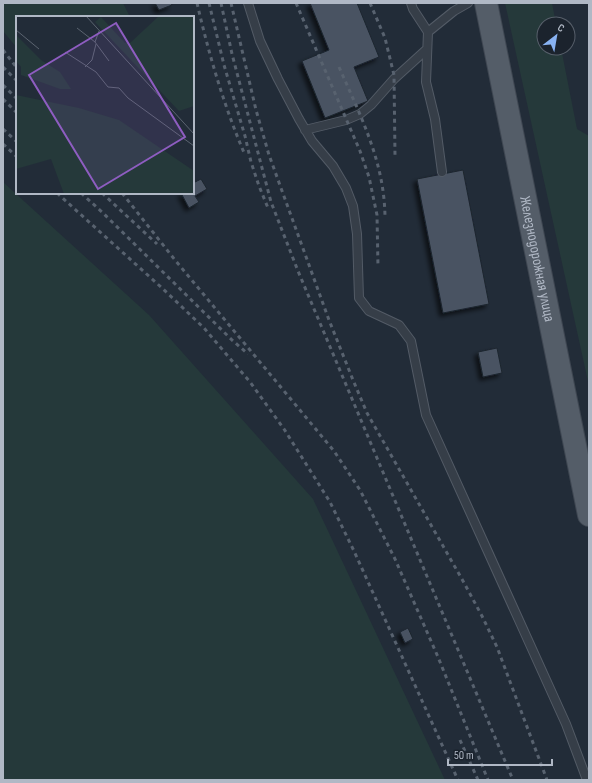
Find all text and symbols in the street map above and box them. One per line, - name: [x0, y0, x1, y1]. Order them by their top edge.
- inset map: [16, 16, 194, 194]
- north arrow: [536, 16, 576, 56]
- text: С: [555, 21, 567, 35]
- street label: Железнодорожная улица: [516, 194, 559, 324]
- scale bar: [448, 741, 552, 767]
- text: 50 m: [454, 748, 474, 763]

